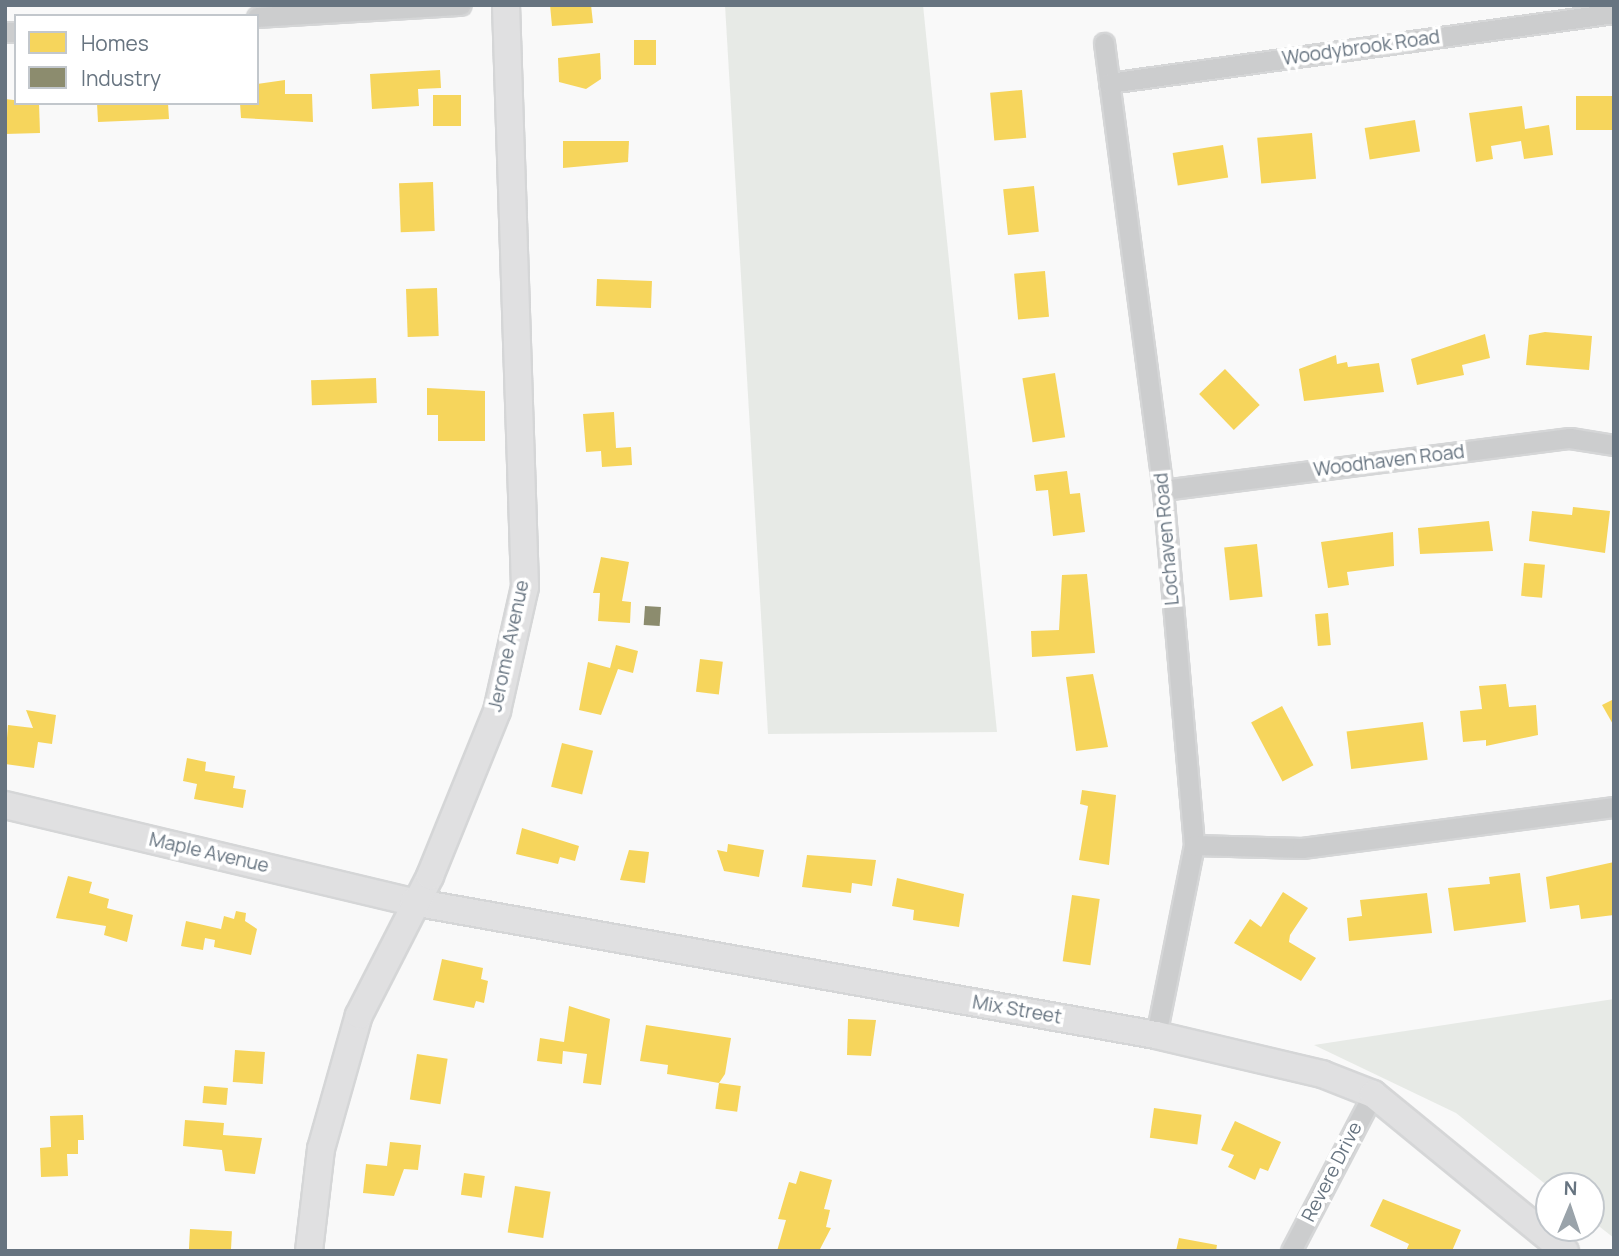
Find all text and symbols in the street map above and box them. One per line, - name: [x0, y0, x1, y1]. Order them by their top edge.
- legend: [14, 14, 259, 105]
- street label: Woodybrook Road: [1281, 26, 1441, 70]
- text: Homes: [81, 29, 149, 57]
- text: Industry: [81, 64, 161, 92]
- street label: Woodhaven Road: [1312, 440, 1466, 482]
- street label: Lochaven Road: [1150, 472, 1184, 606]
- street label: Jerome Avenue: [484, 578, 534, 714]
- street label: Maple Avenue: [147, 828, 271, 878]
- street label: Mix Street: [971, 991, 1063, 1029]
- street label: Revere Drive: [1297, 1118, 1367, 1226]
- north arrow: [1535, 1172, 1605, 1242]
- text: N: [1563, 1175, 1578, 1201]

